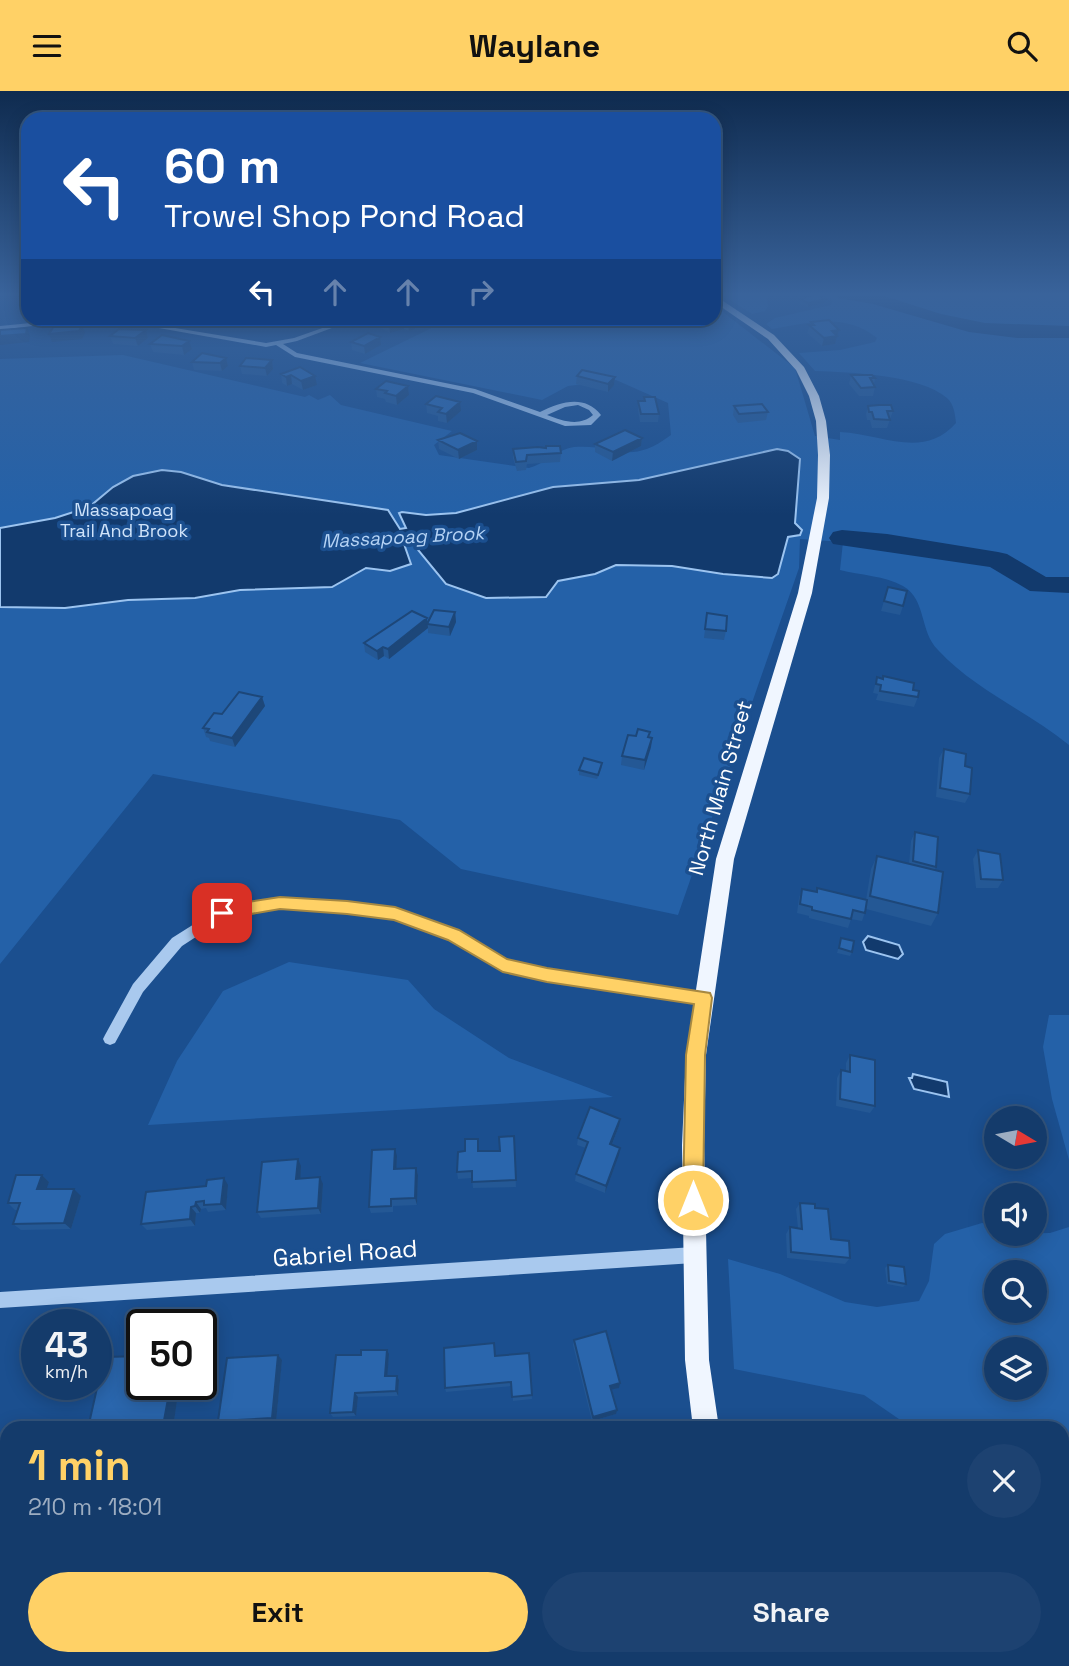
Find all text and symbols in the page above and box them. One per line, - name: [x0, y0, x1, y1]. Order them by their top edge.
- text: Waylane: [469, 26, 600, 66]
- icon: menu: [28, 27, 66, 65]
- icon: search: [1003, 27, 1041, 65]
- text: 60 m: [164, 135, 280, 197]
- icon: left: [49, 140, 140, 231]
- text: Trowel Shop Pond Road: [164, 196, 525, 236]
- icon: left: [243, 273, 281, 311]
- icon: ahead: [316, 273, 354, 311]
- icon: ahead: [389, 273, 427, 311]
- icon: right: [462, 273, 500, 311]
- park label: Massapoag Trail And Brook: [60, 498, 188, 542]
- water label: Massapoag Brook: [321, 520, 488, 554]
- street label: North Main Street: [682, 697, 758, 879]
- pin: [192, 883, 252, 943]
- icon: arrive: [203, 894, 241, 932]
- north arrow: [984, 1106, 1046, 1169]
- map controls: [984, 1106, 1047, 1400]
- position arrow: [656, 1163, 730, 1237]
- button: sound: [984, 1183, 1047, 1246]
- street label: Gabriel Road: [272, 1232, 418, 1274]
- button: search: [984, 1260, 1047, 1323]
- speed limit sign: 50: [126, 1309, 217, 1400]
- text: 43: [45, 1323, 88, 1367]
- button: layers: [984, 1337, 1047, 1400]
- text: km/h: [45, 1360, 88, 1383]
- text: 1 min: [28, 1439, 131, 1492]
- button: close: [967, 1444, 1041, 1518]
- text: 210 m · 18:01: [28, 1492, 162, 1522]
- button: Exit: [28, 1572, 528, 1652]
- button: Share: [542, 1572, 1041, 1652]

